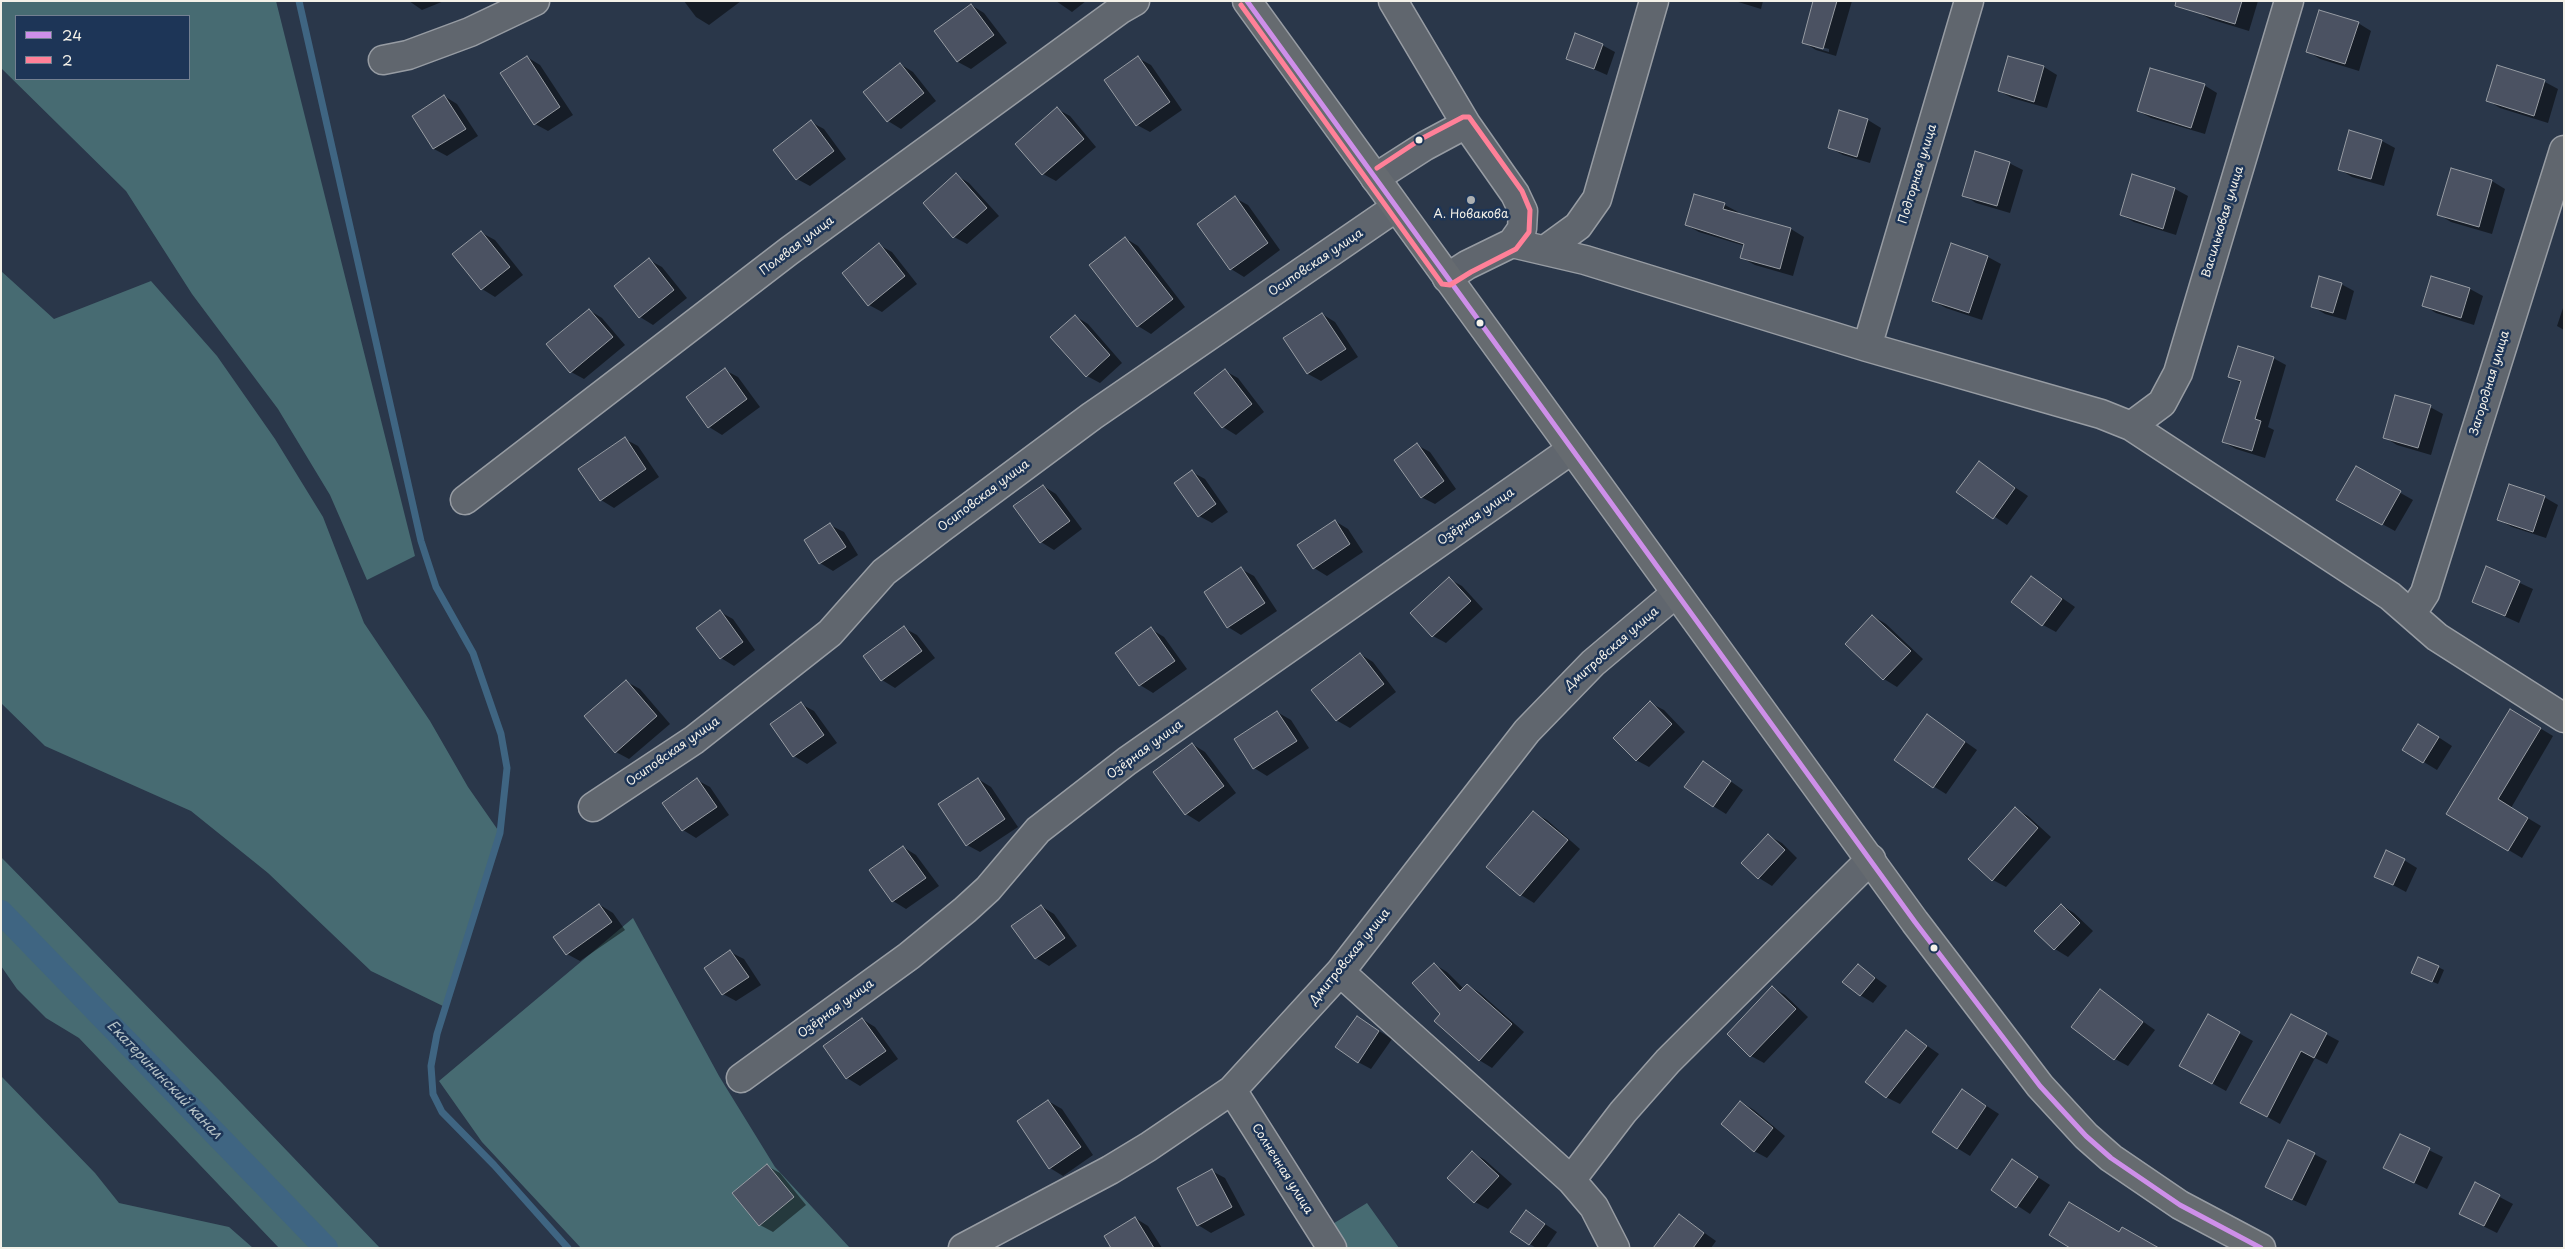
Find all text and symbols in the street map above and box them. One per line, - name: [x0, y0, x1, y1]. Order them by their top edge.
- legend: [15, 15, 190, 80]
- text: 24: [62, 23, 82, 46]
- text: 2: [62, 48, 73, 71]
- street label: Подгорная улица: [1896, 122, 1940, 226]
- unlabelled marker: [1414, 135, 1424, 145]
- street label: Васильковая улица: [2199, 164, 2247, 280]
- marker: А. Новакова: [1465, 194, 1477, 206]
- place label: А. Новакова: [1434, 208, 1508, 222]
- street label: Полевая улица: [757, 213, 837, 279]
- street label: Осиповская улица: [1266, 226, 1366, 300]
- unlabelled marker: [1475, 318, 1485, 328]
- street label: Загородная улица: [2467, 329, 2513, 437]
- street label: Осиповская улица: [936, 457, 1032, 535]
- street label: Озёрная улица: [1435, 485, 1517, 549]
- street label: Дмитровская улица: [1562, 604, 1662, 694]
- street label: Осиповская улица: [624, 714, 722, 790]
- street label: Озёрная улица: [1104, 718, 1186, 782]
- street label: Дмитровская улица: [1307, 906, 1393, 1008]
- unlabelled marker: [1929, 943, 1939, 953]
- street label: Озёрная улица: [795, 977, 877, 1041]
- water label: Екатерининский канал: [103, 1017, 225, 1143]
- street label: Солнечная улица: [1248, 1121, 1316, 1217]

